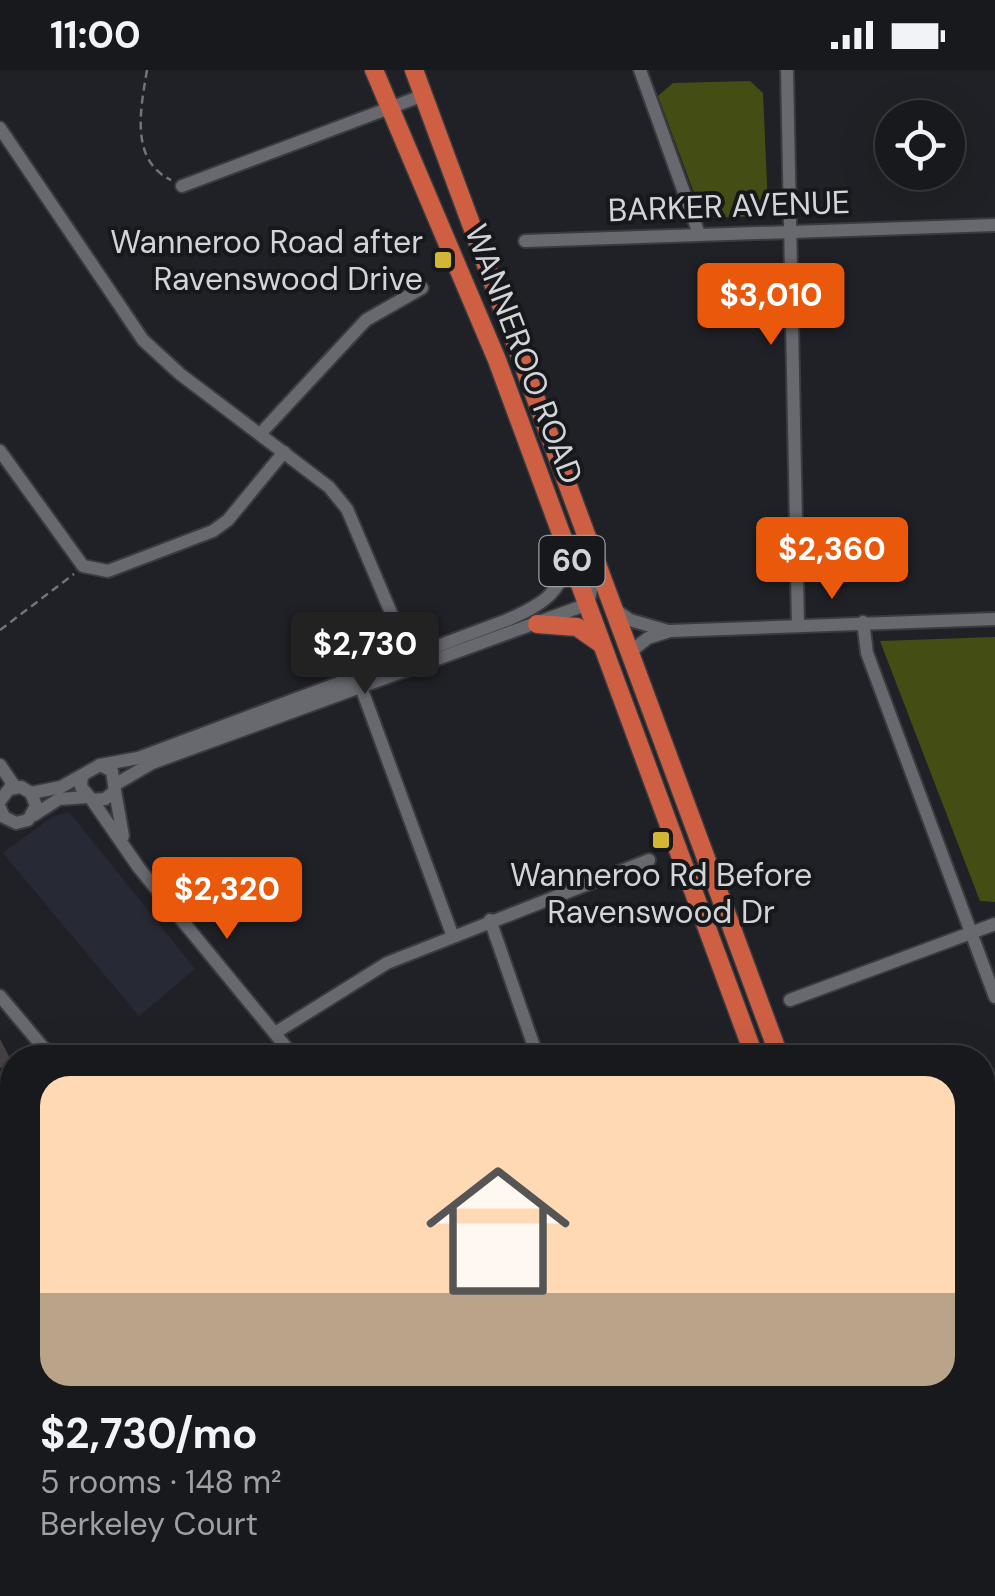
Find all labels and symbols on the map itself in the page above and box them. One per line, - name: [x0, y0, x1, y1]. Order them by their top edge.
- street label: BARKER AVENUE: [607, 181, 851, 231]
- street label: WANNEROO ROAD: [455, 218, 593, 490]
- place label: Wanneroo Road after Ravenswood Drive: [110, 221, 423, 300]
- marker: Wanneroo Road after Ravenswood Drive: [432, 249, 454, 271]
- pin: $3,010: [690, 263, 852, 348]
- pin: $2,360: [751, 517, 913, 602]
- road number: 60: [540, 536, 604, 586]
- pin: $2,730: [284, 612, 446, 697]
- marker: Wanneroo Rd Before Ravenswood Dr: [650, 829, 672, 851]
- place label: Wanneroo Rd Before Ravenswood Dr: [510, 854, 812, 933]
- pin: $2,320: [146, 857, 308, 942]

